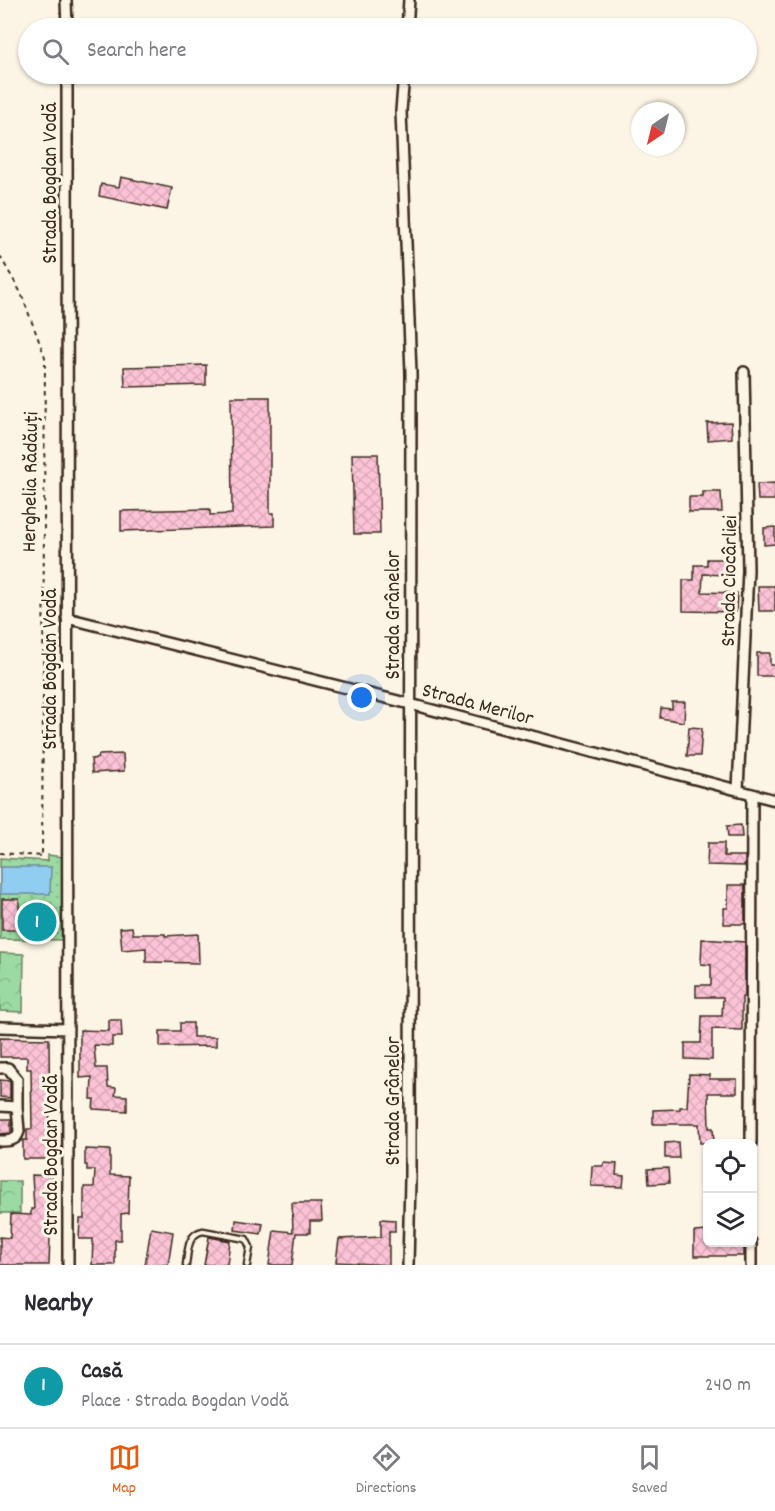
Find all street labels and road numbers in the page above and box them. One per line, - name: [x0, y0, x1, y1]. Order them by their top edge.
- street label: Strada Bogdan Vodă: [37, 102, 67, 264]
- street label: Herghelia Rădăuți: [16, 411, 48, 553]
- street label: Strada Ciocârliei: [715, 515, 747, 647]
- street label: Strada Grânelor: [380, 550, 410, 680]
- street label: Strada Bogdan Vodă: [37, 588, 67, 750]
- street label: Strada Merilor: [418, 677, 537, 735]
- street label: Strada Grânelor: [380, 1036, 410, 1166]
- street label: Strada Bogdan Vodă: [38, 1074, 68, 1236]

